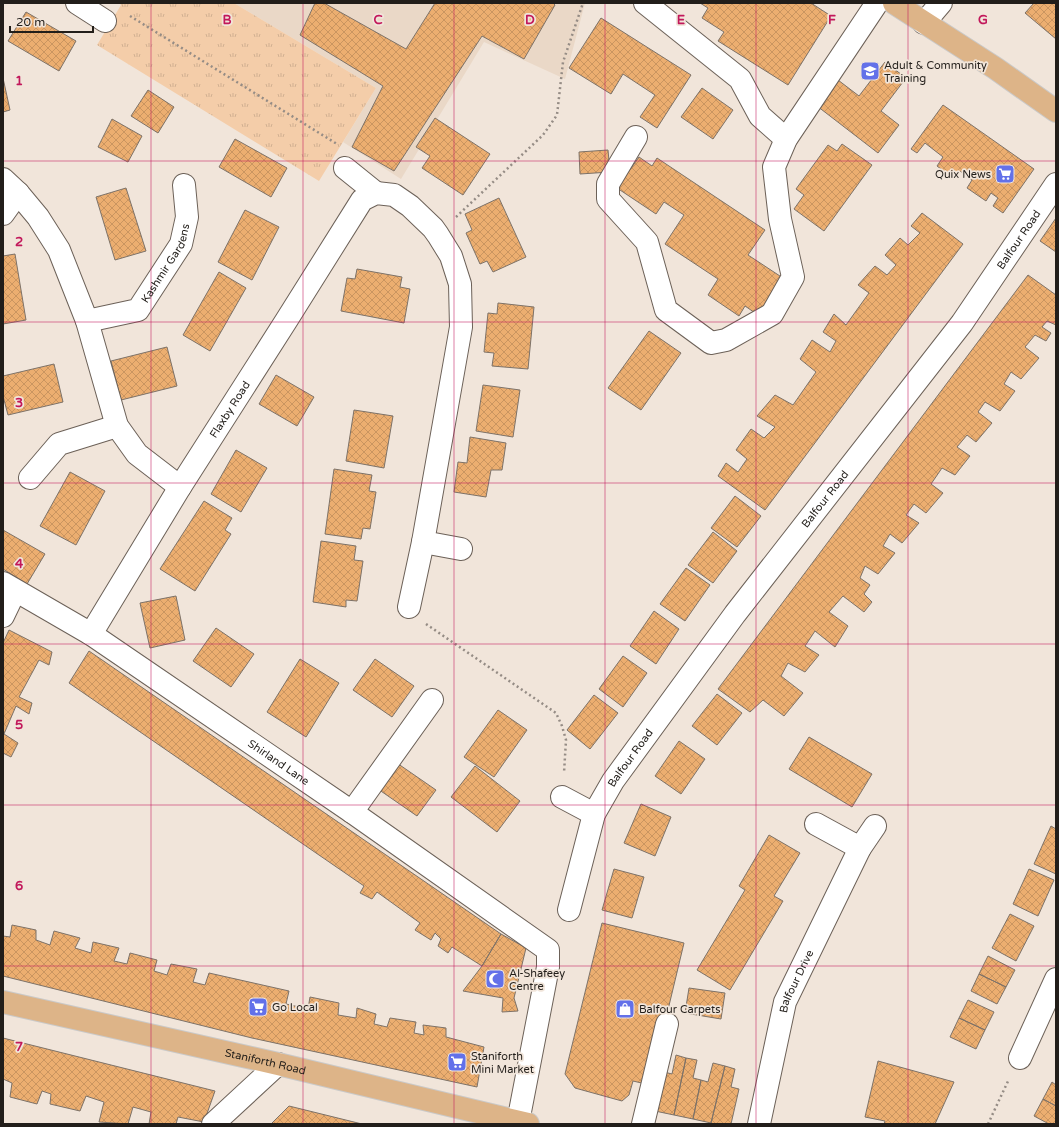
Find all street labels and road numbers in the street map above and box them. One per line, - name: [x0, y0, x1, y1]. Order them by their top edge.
- street label: Balfour Road: [994, 208, 1044, 272]
- street label: Kashmir Gardens: [139, 223, 192, 305]
- street label: Flaxby Road: [207, 379, 253, 440]
- street label: Balfour Road: [799, 468, 851, 530]
- street label: Balfour Road: [605, 727, 656, 789]
- street label: Shirland Lane: [245, 737, 312, 788]
- street label: Balfour Drive: [777, 948, 816, 1014]
- street label: Staniforth Road: [224, 1046, 307, 1077]

